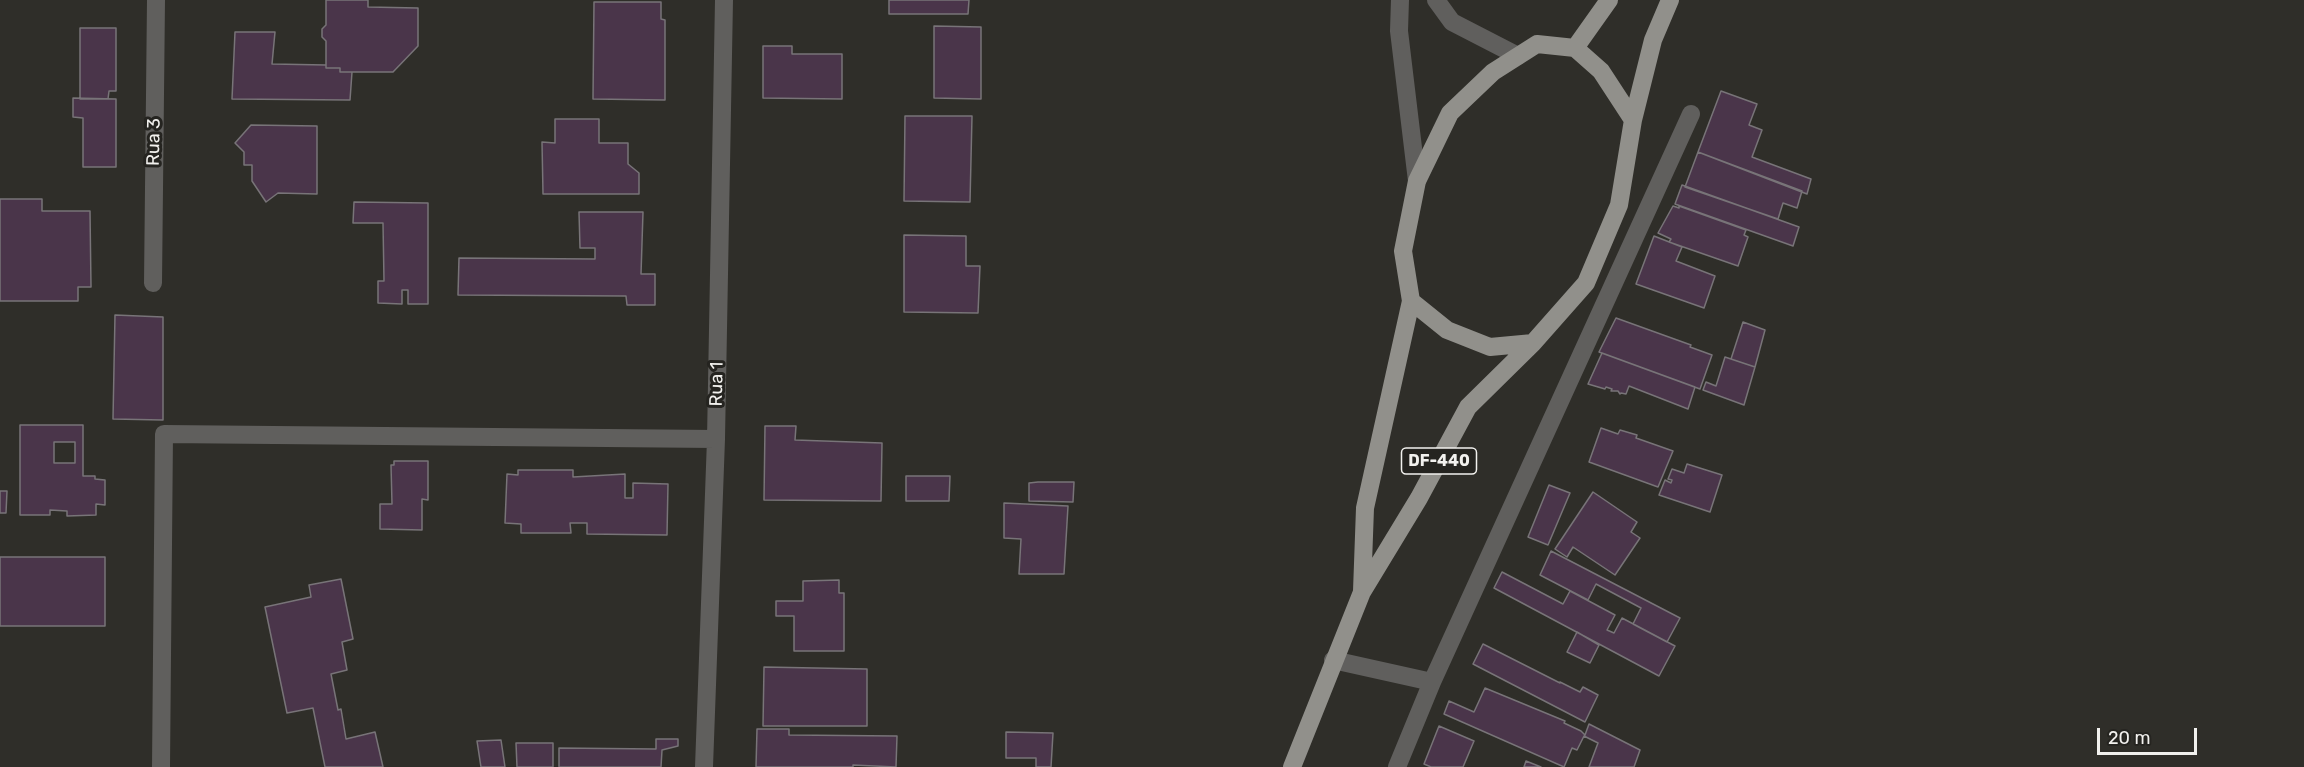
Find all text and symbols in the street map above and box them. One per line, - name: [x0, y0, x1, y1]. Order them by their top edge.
- street label: Rua 3: [143, 118, 165, 166]
- street label: Rua 1: [706, 361, 728, 407]
- road number: DF-440: [1402, 448, 1476, 474]
- scale bar: [2100, 716, 2200, 754]
- text: 20 m: [2108, 727, 2150, 749]

